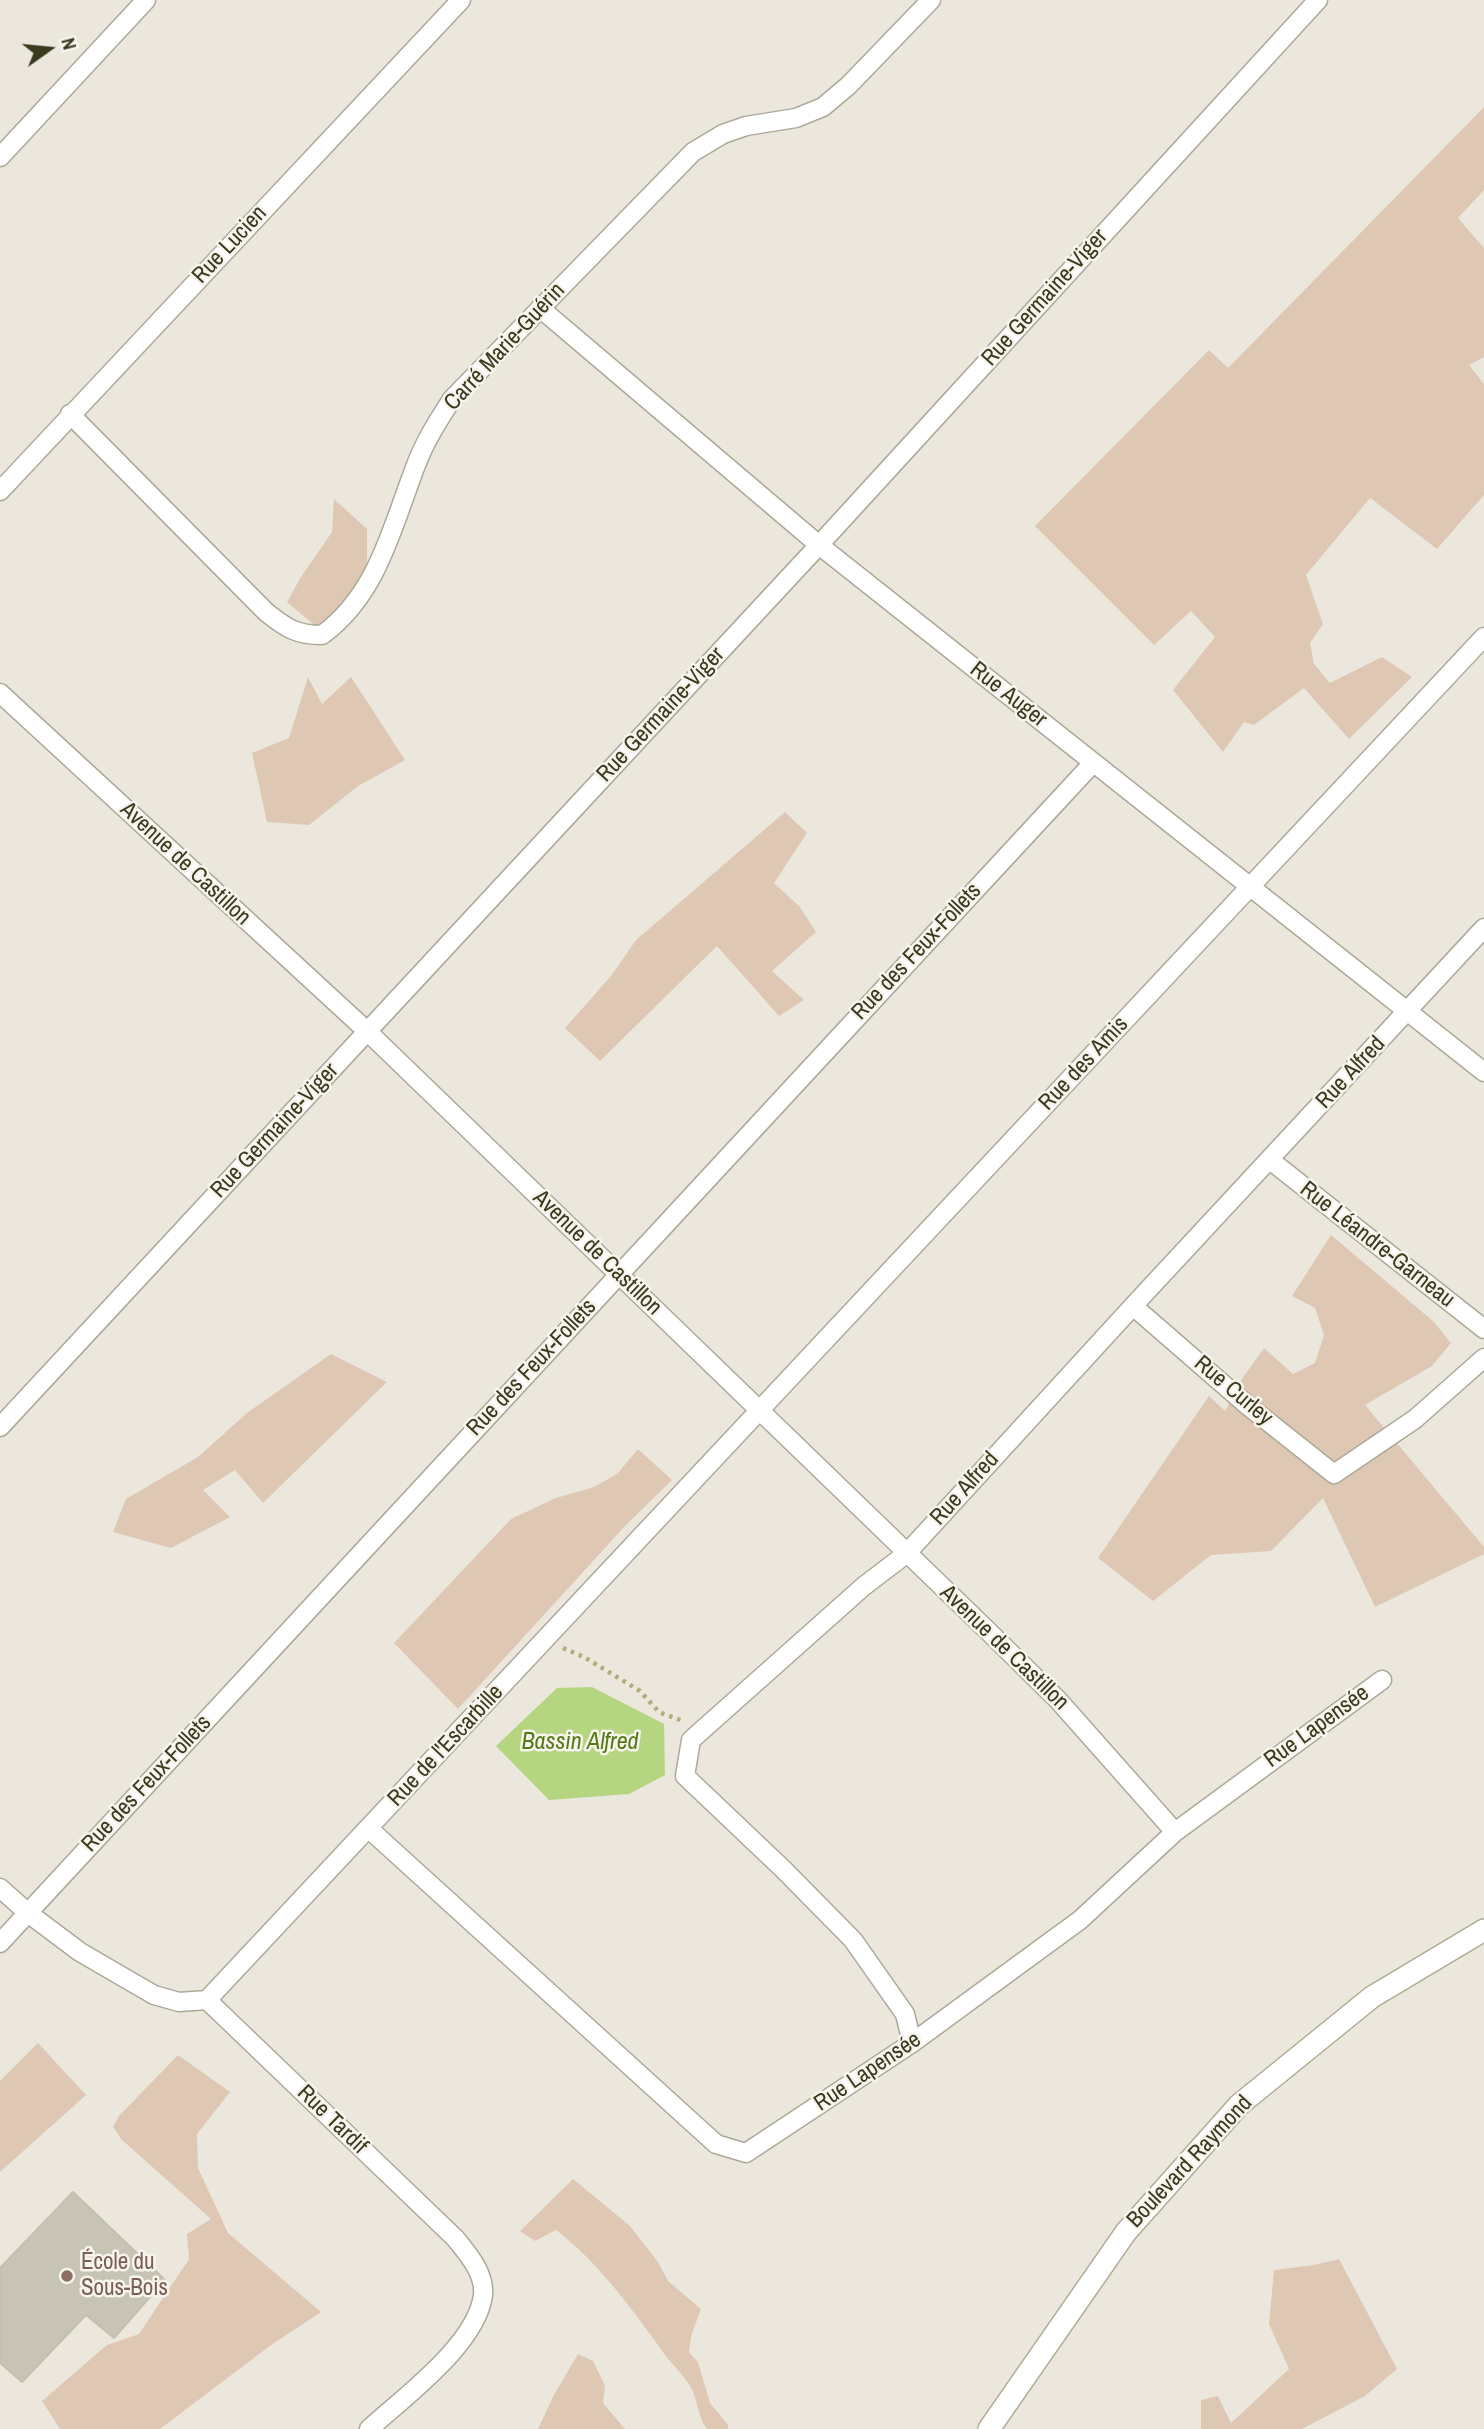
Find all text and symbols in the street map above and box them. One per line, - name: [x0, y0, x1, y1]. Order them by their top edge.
- north arrow: [14, 14, 84, 84]
- text: N: [55, 35, 83, 52]
- street label: Rue Lucien: [187, 200, 273, 290]
- street label: Rue Germaine-Viger: [976, 224, 1114, 372]
- street label: Carré Marie-Guérin: [439, 277, 571, 417]
- street label: Rue Germaine-Viger: [591, 642, 731, 788]
- street label: Rue Auger: [964, 656, 1052, 734]
- street label: Avenue de Castillon: [114, 796, 256, 932]
- street label: Rue des Feux-Follets: [846, 878, 988, 1026]
- street label: Rue des Amis: [1034, 1011, 1134, 1117]
- street label: Rue Alfred: [1311, 1031, 1391, 1115]
- street label: Rue Germaine-Viger: [205, 1058, 345, 1204]
- street label: Rue Léandre-Garneau: [1294, 1176, 1460, 1314]
- street label: Avenue de Castillon: [527, 1185, 667, 1321]
- street label: Rue des Feux-Follets: [461, 1294, 603, 1442]
- street label: Rue Curley: [1188, 1350, 1278, 1432]
- street label: Rue Alfred: [925, 1447, 1005, 1531]
- street label: Avenue de Castillon: [934, 1580, 1074, 1716]
- street label: Rue de l'Escarbille: [382, 1679, 510, 1813]
- street label: Rue Lapensée: [1259, 1680, 1375, 1774]
- street label: Rue des Feux-Follets: [76, 1710, 218, 1858]
- water label: Bassin Alfred: [521, 1729, 639, 1757]
- street label: Rue Lapensée: [809, 2026, 927, 2118]
- street label: Rue Tardif: [291, 2080, 373, 2160]
- street label: Boulevard Raymond: [1122, 2090, 1258, 2234]
- place label: École du Sous-Bois: [81, 2249, 168, 2303]
- marker: École du Sous-Bois: [59, 2268, 75, 2284]

